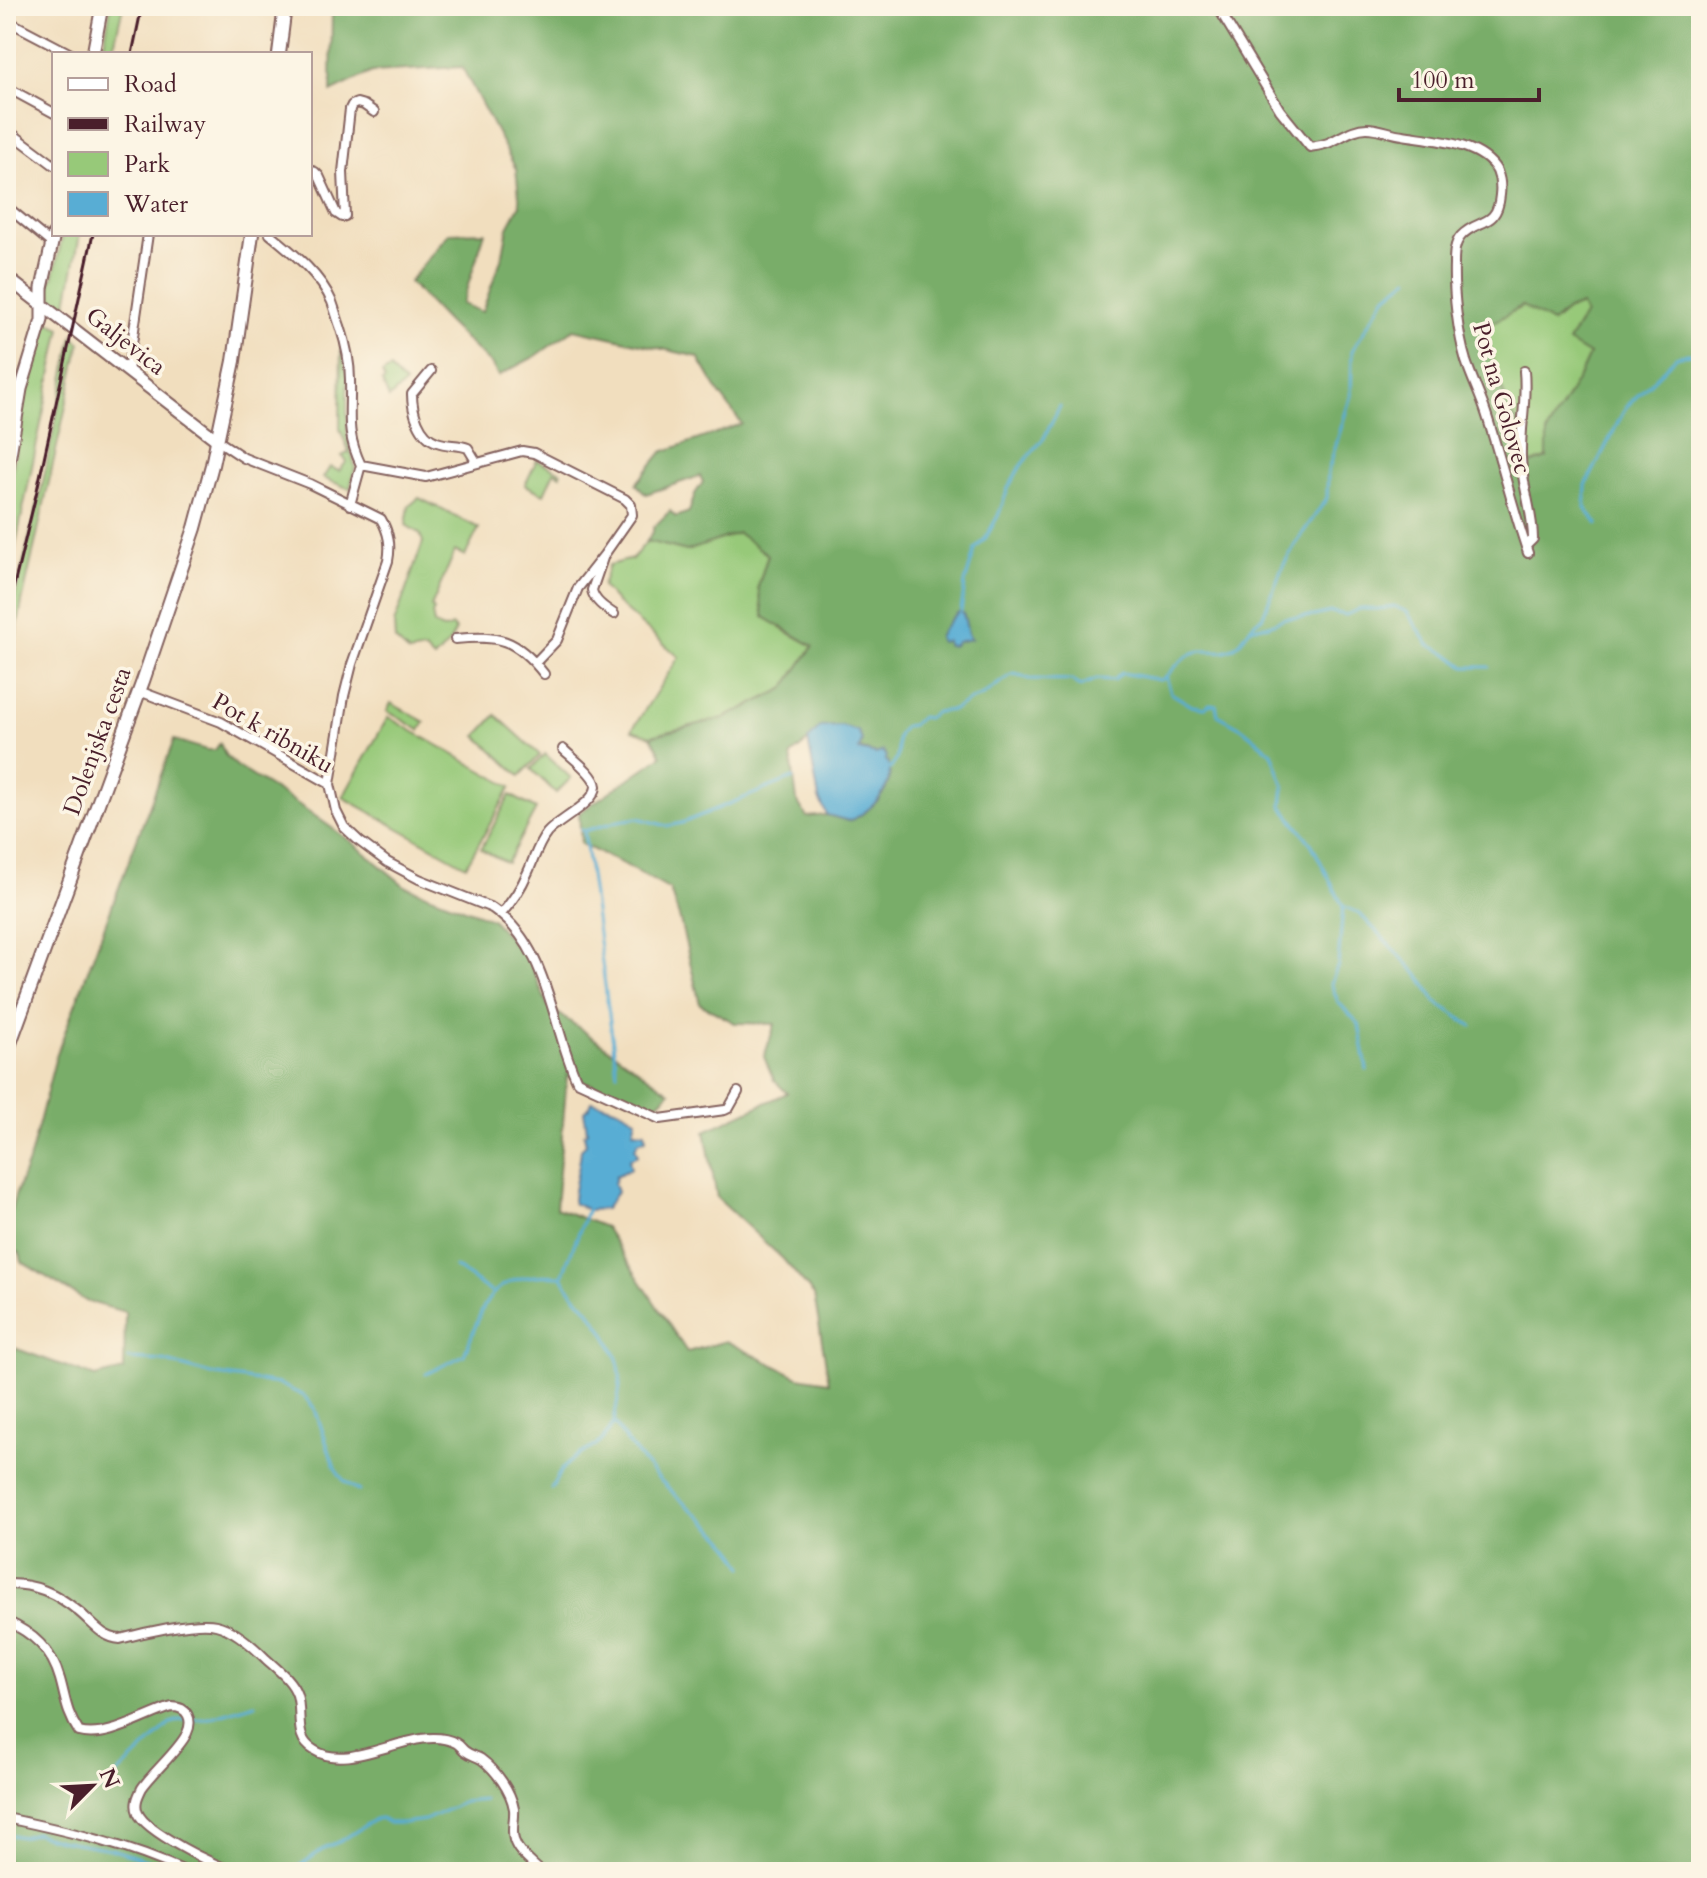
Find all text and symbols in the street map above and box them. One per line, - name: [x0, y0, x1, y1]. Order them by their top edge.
- legend: [52, 52, 312, 236]
- scale bar: [1399, 52, 1539, 102]
- text: 100 m: [1411, 64, 1475, 97]
- text: Road: [124, 68, 177, 101]
- text: Railway: [124, 108, 206, 141]
- text: Park: [124, 148, 170, 181]
- text: Water: [123, 188, 188, 221]
- street label: Galjevica: [79, 300, 173, 384]
- street label: Pot na Golovec: [1464, 318, 1539, 478]
- street label: Dolenjska cesta: [55, 662, 140, 820]
- street label: Pot k ribniku: [206, 685, 340, 782]
- north arrow: [52, 1746, 132, 1826]
- text: N: [92, 1763, 127, 1793]

